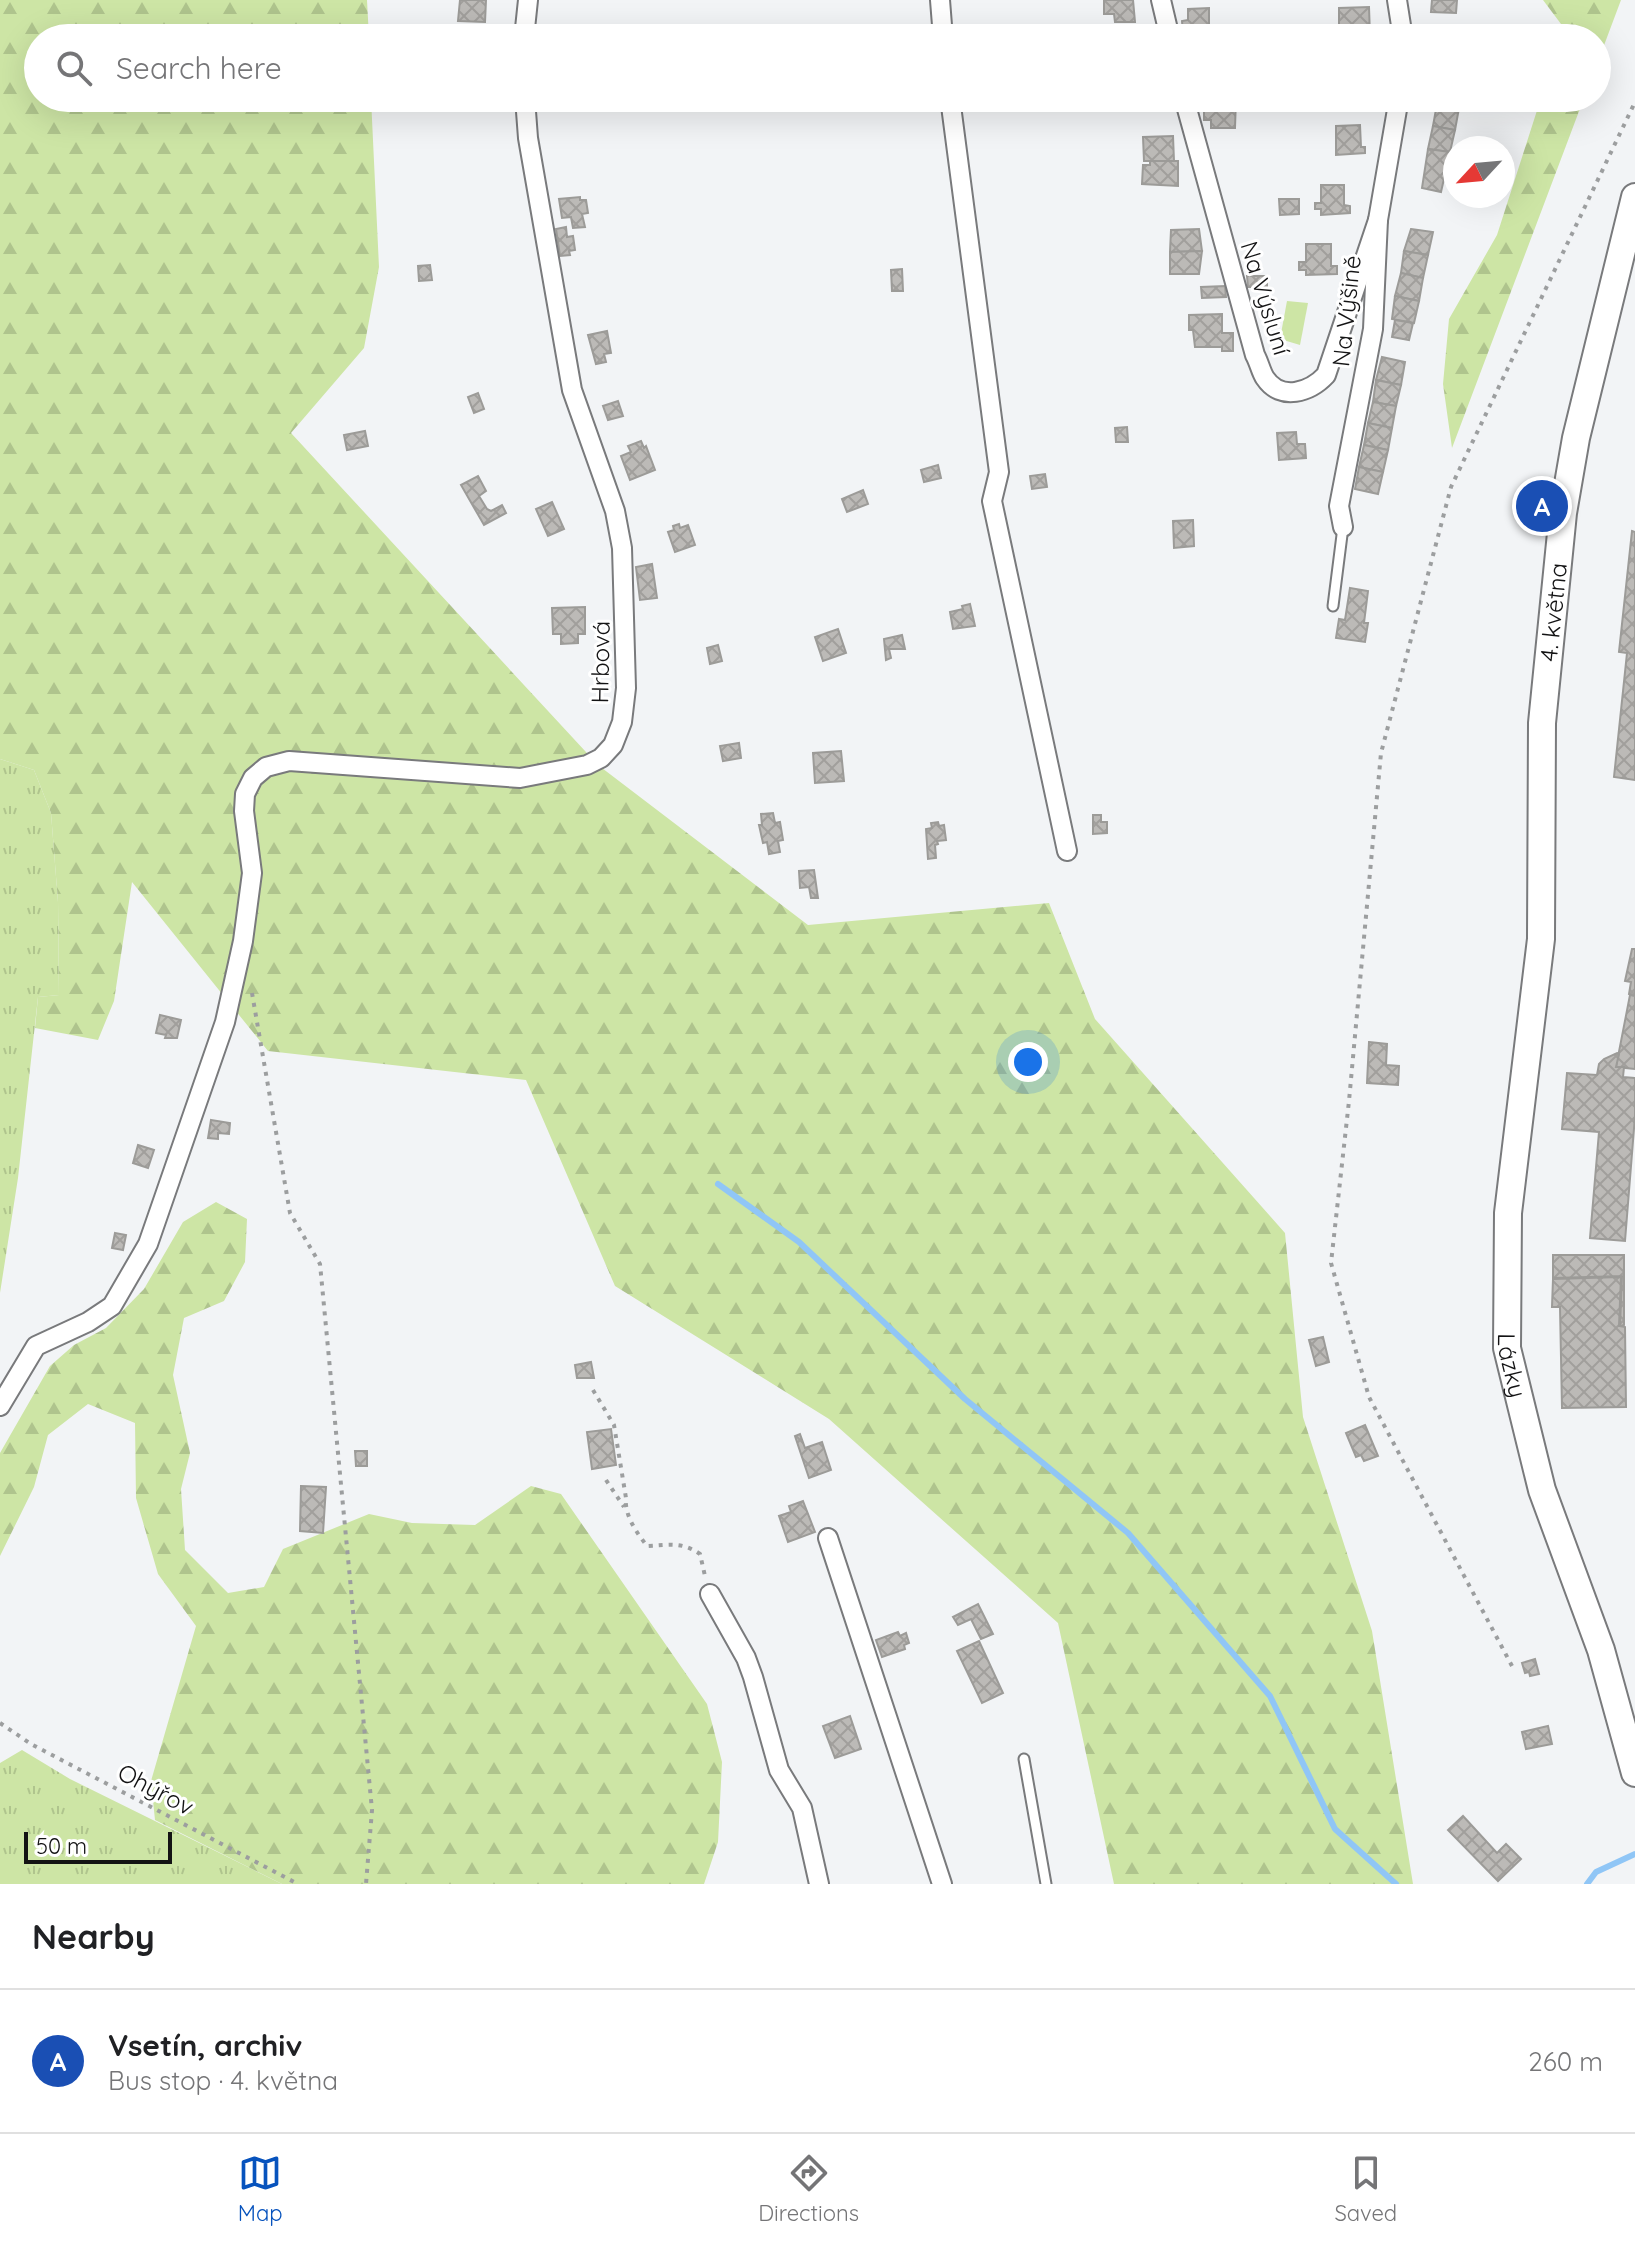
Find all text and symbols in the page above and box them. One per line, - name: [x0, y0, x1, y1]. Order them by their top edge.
- search box: [24, 24, 1611, 112]
- icon: search: [52, 46, 96, 90]
- text: Search here: [116, 49, 282, 87]
- north arrow: [1443, 136, 1515, 208]
- street label: Na Výsluní: [1235, 238, 1298, 359]
- street label: Na Výšině: [1325, 254, 1367, 368]
- pin: A: [1516, 476, 1568, 536]
- street label: 4. května: [1533, 561, 1573, 663]
- street label: Hrbová: [584, 620, 616, 704]
- your location: [1008, 1042, 1048, 1082]
- street label: Lázky: [1492, 1333, 1534, 1401]
- street label: Ohýřov: [113, 1757, 199, 1821]
- scale bar: [24, 1828, 172, 1864]
- text: 50 m: [36, 1832, 87, 1860]
- text: Nearby: [32, 1915, 155, 1958]
- text: Vsetín, archiv: [108, 2026, 302, 2064]
- text: A: [50, 2045, 66, 2078]
- text: 260 m: [1528, 2045, 1603, 2078]
- text: Bus stop · 4. května: [108, 2064, 338, 2097]
- tab: Map: [238, 2151, 283, 2227]
- tab: Directions: [758, 2151, 859, 2227]
- tab: Saved: [1334, 2151, 1397, 2227]

